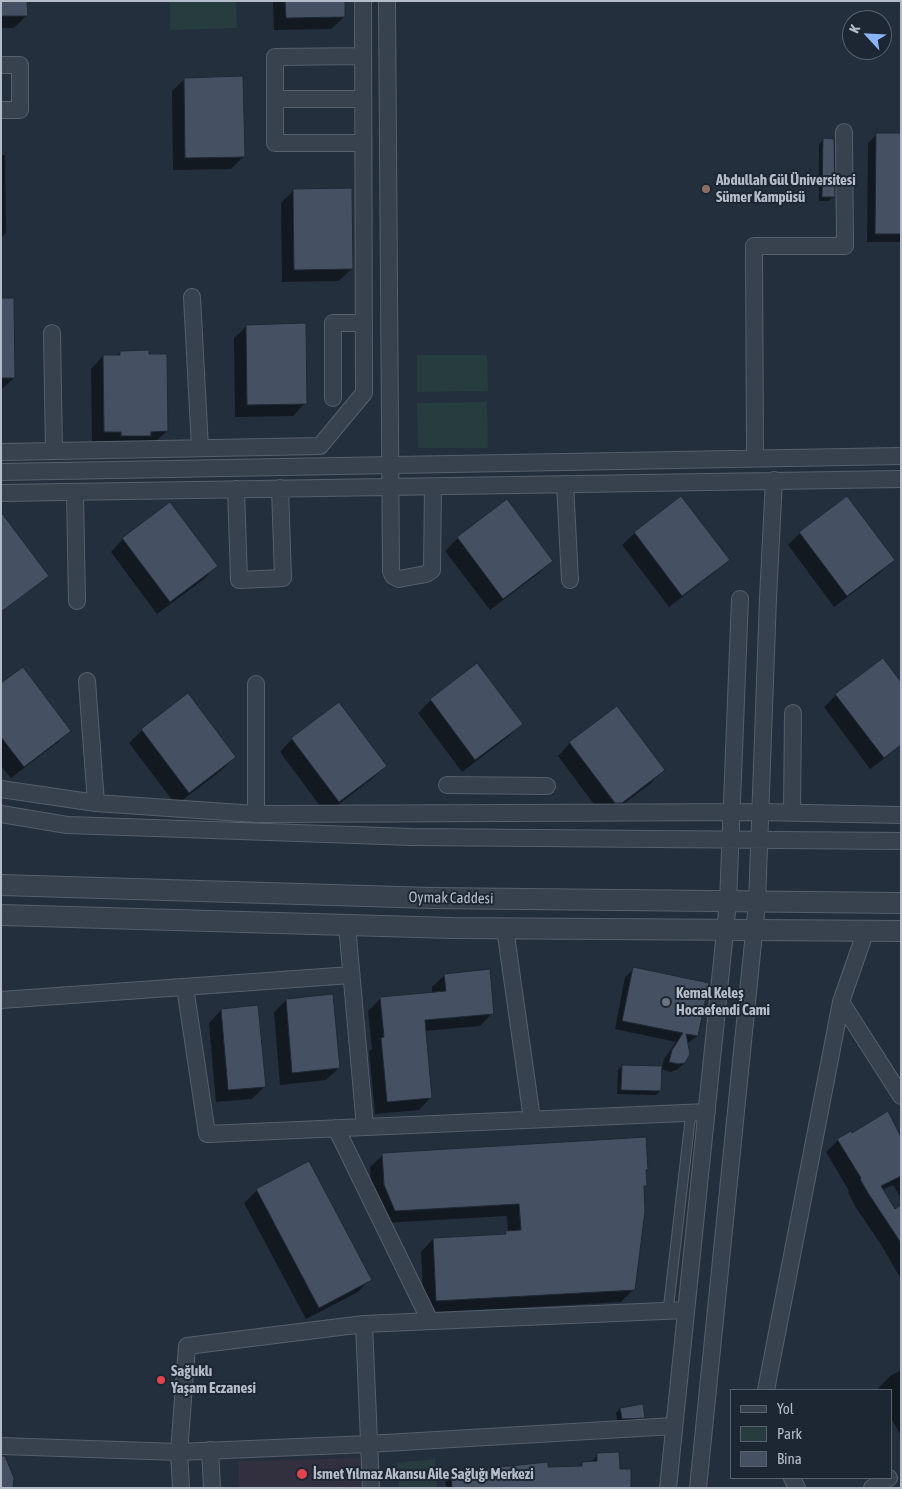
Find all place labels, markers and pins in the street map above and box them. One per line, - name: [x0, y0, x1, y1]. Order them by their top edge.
- place label: Abdullah Gül Üniversitesi Sümer Kampüsü: [716, 171, 856, 206]
- marker: Abdullah Gül Üniversitesi Sümer Kampüsü: [700, 183, 712, 195]
- place label: Kemal Keleş Hocaefendi Cami: [676, 984, 770, 1019]
- marker: Kemal Keleş Hocaefendi Cami: [660, 996, 672, 1008]
- place label: Sağlıklı Yaşam Eczanesi: [171, 1362, 256, 1397]
- marker: Sağlıklı Yaşam Eczanesi: [155, 1374, 167, 1386]
- place label: İsmet Yılmaz Akansu Aile Sağlığı Merkezi: [313, 1465, 534, 1483]
- marker: İsmet Yılmaz Akansu Aile Sağlığı Merkezi: [295, 1467, 309, 1481]

